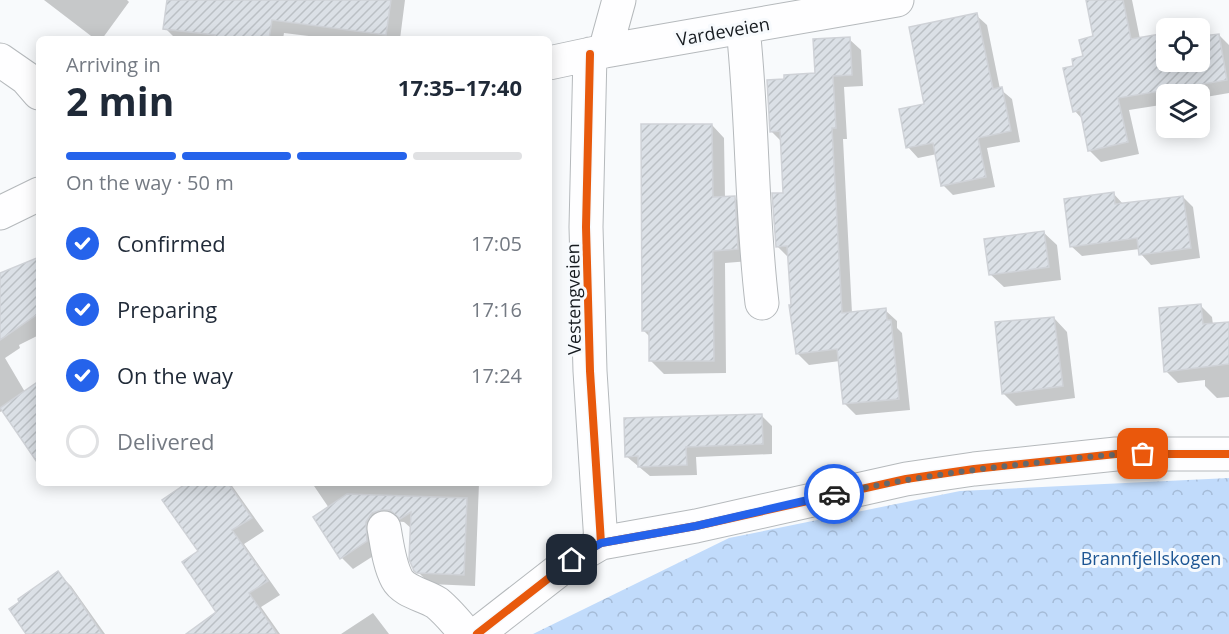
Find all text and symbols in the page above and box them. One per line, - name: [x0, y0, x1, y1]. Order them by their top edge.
- street label: Vardeveien: [675, 11, 771, 51]
- map controls: [1156, 18, 1210, 138]
- button: locate: [1156, 18, 1210, 72]
- text: Arriving in: [66, 51, 161, 78]
- text: 17:35–17:40: [398, 72, 522, 102]
- text: 2 min: [66, 74, 174, 127]
- button: layers: [1156, 84, 1210, 138]
- text: On the way · 50 m: [66, 169, 234, 196]
- icon: check: [66, 227, 99, 260]
- text: Confirmed: [117, 228, 226, 258]
- text: 17:05: [471, 230, 522, 257]
- street label: Vestengveien: [560, 243, 586, 355]
- icon: check: [66, 293, 99, 326]
- text: Preparing: [117, 294, 217, 324]
- text: 17:16: [471, 296, 522, 323]
- icon: check: [66, 359, 99, 392]
- text: On the way: [117, 360, 233, 390]
- text: 17:24: [471, 362, 522, 389]
- text: Delivered: [117, 426, 215, 456]
- pin: [1117, 428, 1168, 479]
- icon: bag: [1126, 437, 1159, 470]
- courier: [804, 464, 864, 524]
- icon: car: [818, 478, 851, 511]
- pin: [546, 534, 597, 585]
- icon: home: [555, 543, 588, 576]
- park label: Brannfjellskogen: [1081, 546, 1221, 570]

